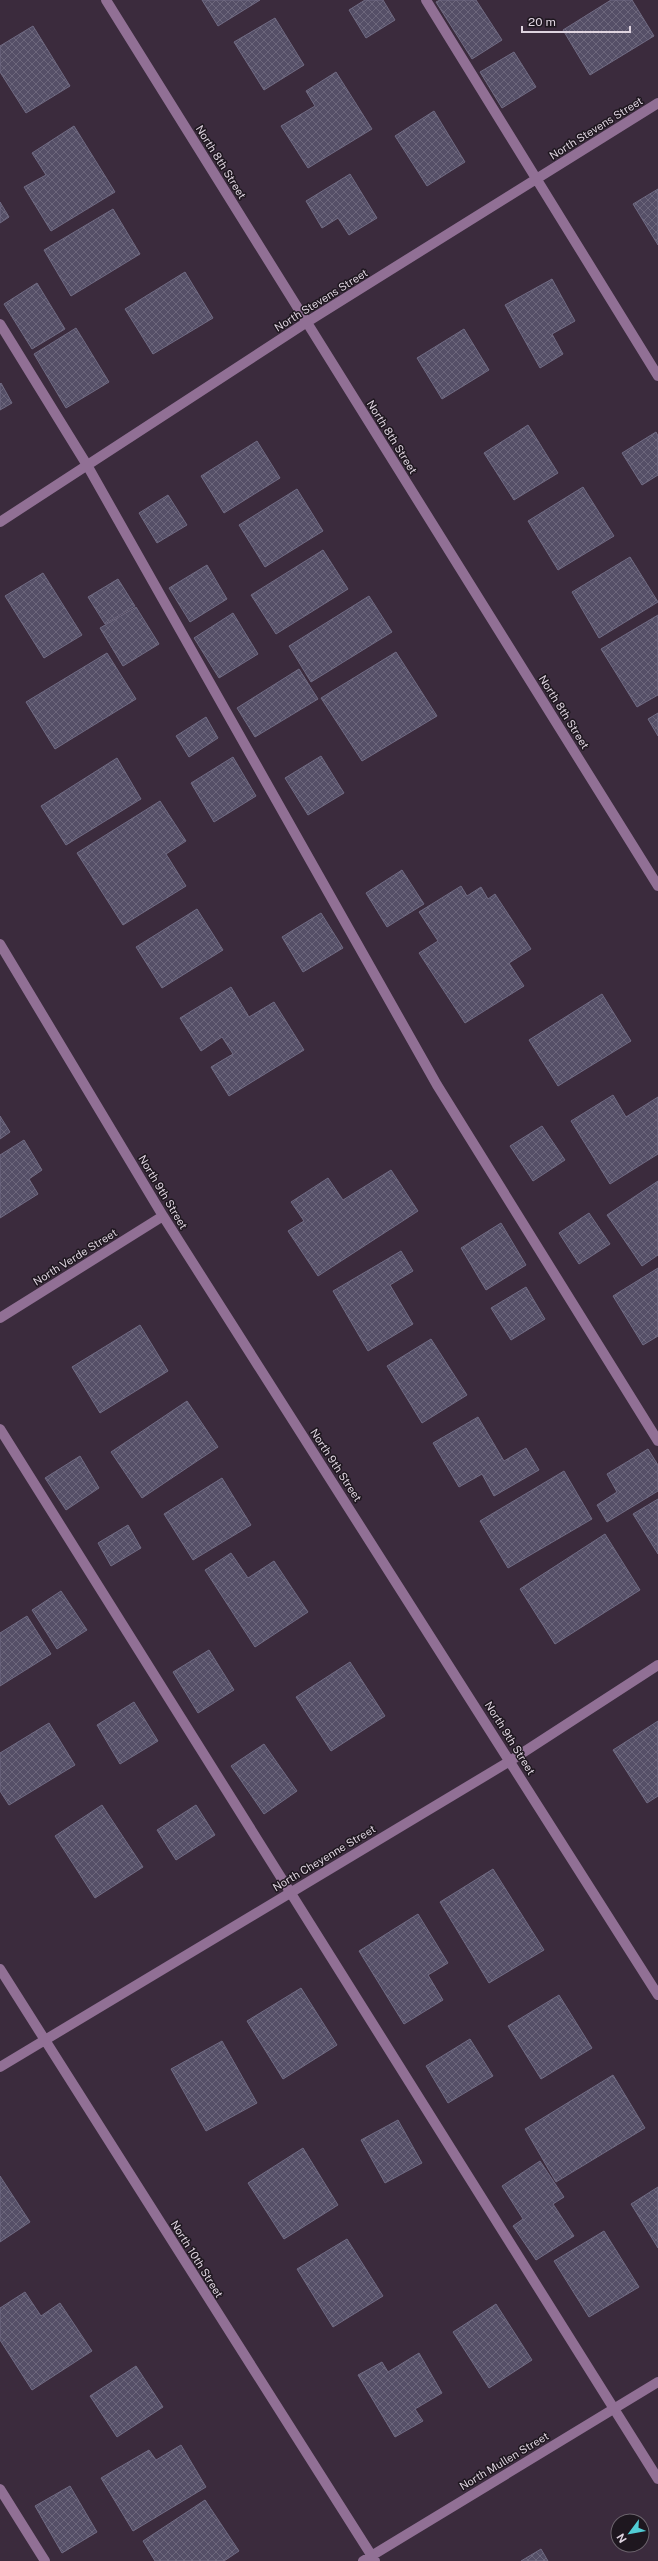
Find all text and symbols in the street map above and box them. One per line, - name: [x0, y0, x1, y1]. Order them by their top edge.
- scale bar: [522, 8, 630, 34]
- text: 20 m: [528, 15, 556, 29]
- street label: North Stevens Street: [547, 94, 645, 162]
- street label: North 8th Street: [194, 123, 248, 201]
- street label: North Stevens Street: [272, 266, 370, 334]
- street label: North 8th Street: [365, 398, 419, 476]
- street label: North 8th Street: [537, 673, 591, 751]
- street label: North 9th Street: [136, 1153, 190, 1231]
- street label: North Verde Street: [31, 1226, 119, 1288]
- street label: North 9th Street: [308, 1426, 364, 1504]
- street label: North 9th Street: [483, 1699, 537, 1777]
- street label: North Cheyenne Street: [271, 1823, 377, 1893]
- street label: North 10th Street: [168, 2218, 226, 2300]
- street label: North Mullen Street: [457, 2430, 551, 2492]
- north arrow: [610, 2513, 650, 2553]
- text: N: [614, 2531, 629, 2545]

